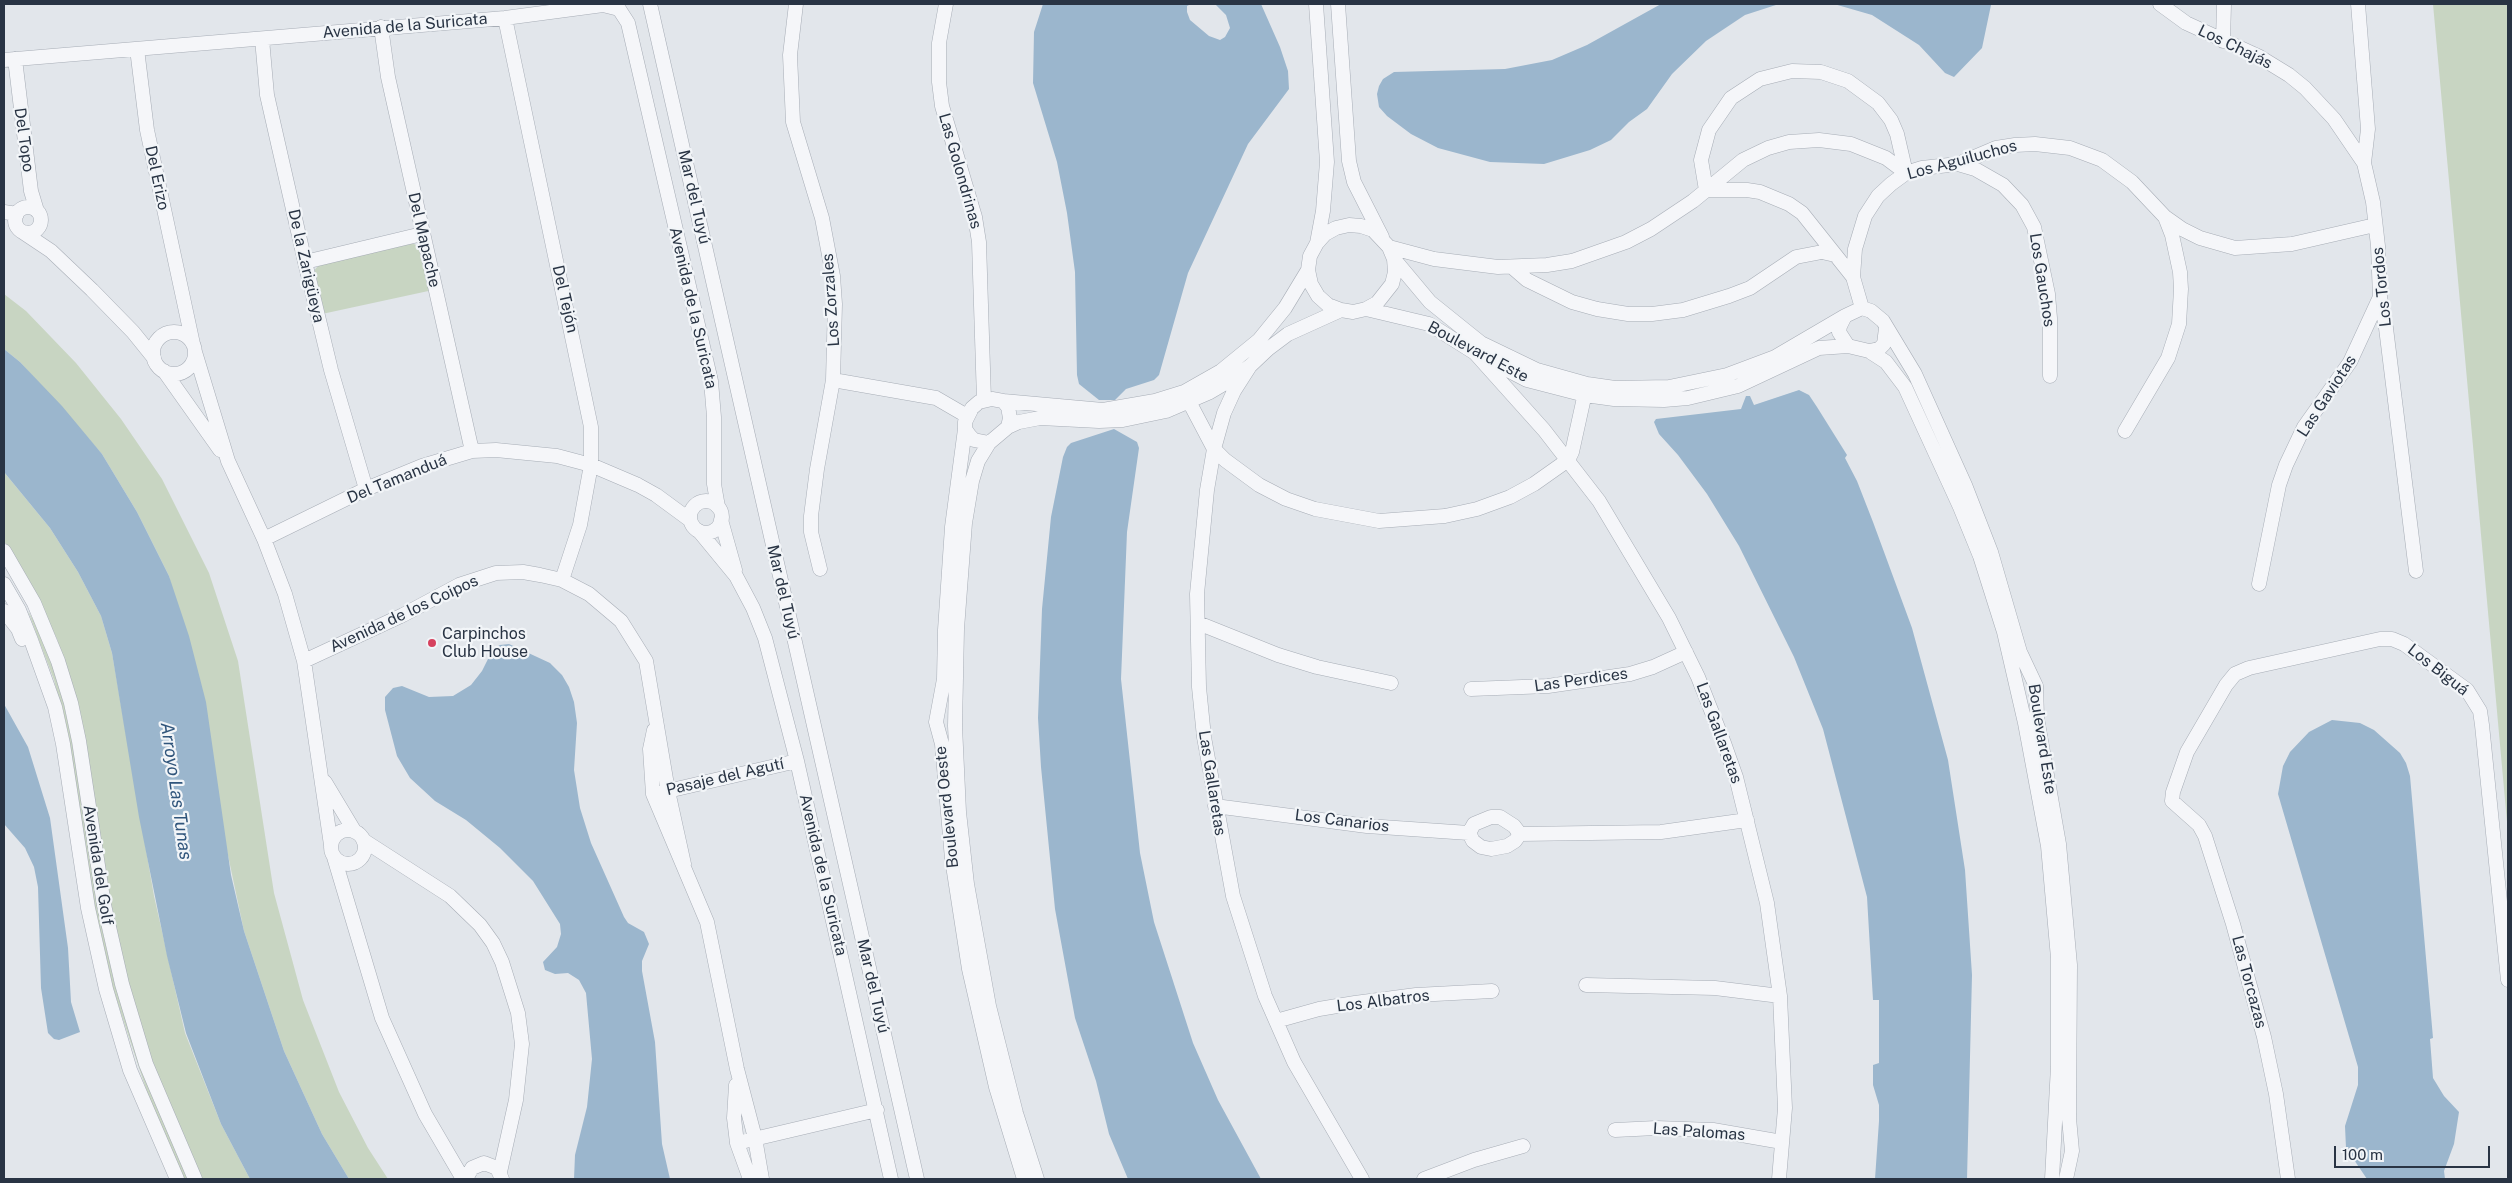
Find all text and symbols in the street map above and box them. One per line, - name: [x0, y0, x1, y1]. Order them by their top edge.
- street label: Avenida de la Suricata: [322, 9, 488, 43]
- street label: Los Chajás: [2195, 21, 2275, 73]
- street label: Del Topo: [10, 107, 38, 173]
- street label: Las Golondrinas: [934, 111, 986, 231]
- street label: Los Aguiluchos: [1905, 136, 2019, 184]
- street label: Del Erizo: [141, 144, 173, 212]
- street label: Mar del Tuyú: [674, 148, 714, 246]
- street label: Del Mapache: [404, 191, 444, 289]
- street label: De la Zarigüeya: [284, 207, 328, 325]
- street label: Avenida de la Suricata: [665, 225, 721, 391]
- street label: Los Gauchos: [2025, 232, 2059, 328]
- street label: Los Tordos: [2368, 246, 2396, 328]
- street label: Los Zorzales: [818, 253, 844, 347]
- street label: Del Tejón: [548, 263, 582, 335]
- street label: Boulevard Este: [1424, 317, 1532, 387]
- street label: Las Gaviotas: [2293, 351, 2361, 441]
- street label: Del Tamanduá: [344, 450, 450, 508]
- street label: Mar del Tuyú: [763, 543, 803, 641]
- street label: Avenida de los Coipos: [327, 571, 481, 657]
- place label: Carpinchos Club House: [442, 624, 528, 662]
- marker: Carpinchos Club House: [426, 637, 438, 649]
- street label: Los Biguá: [2404, 640, 2472, 700]
- street label: Las Perdices: [1533, 664, 1629, 696]
- street label: Las Gallaretas: [1692, 680, 1746, 786]
- street label: Boulevard Este: [2024, 682, 2060, 796]
- water label: Arroyo Las Tunas: [156, 721, 196, 861]
- street label: Las Gallaretas: [1194, 729, 1230, 837]
- street label: Boulevard Oeste: [931, 745, 963, 869]
- street label: Pasaje del Agutí: [664, 754, 786, 800]
- street label: Avenida de la Suricata: [795, 792, 851, 958]
- street label: Avenida del Golf: [79, 803, 117, 927]
- street label: Los Canarios: [1294, 806, 1390, 836]
- street label: Las Torcazas: [2227, 933, 2271, 1031]
- street label: Mar del Tuyú: [853, 937, 893, 1035]
- street label: Los Albatros: [1335, 986, 1431, 1016]
- street label: Las Palomas: [1652, 1119, 1746, 1145]
- scale bar: [2337, 1136, 2493, 1168]
- text: 100 m: [2342, 1146, 2383, 1163]

